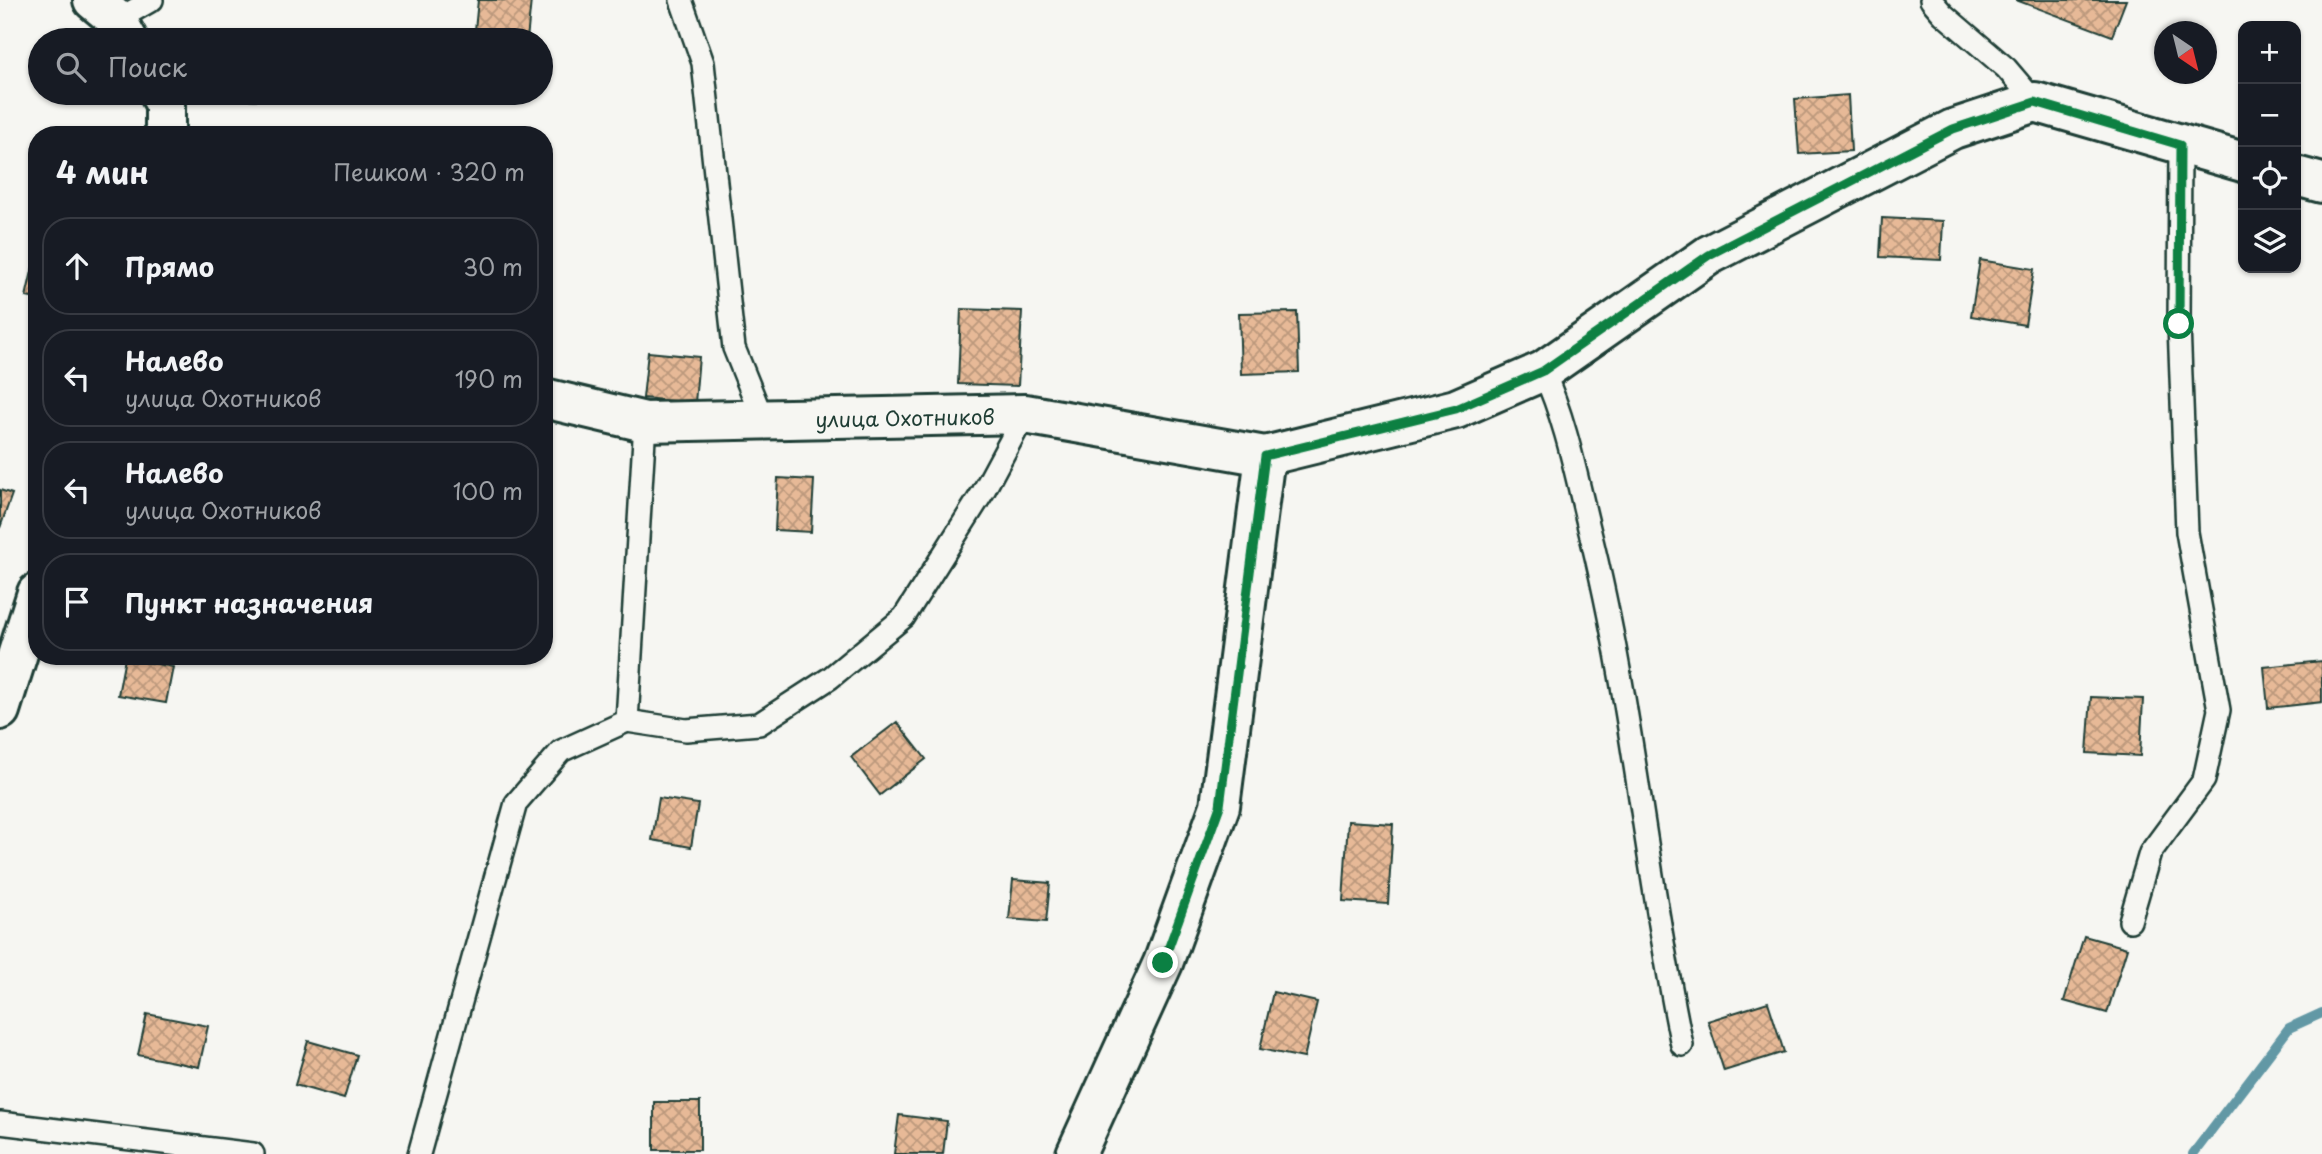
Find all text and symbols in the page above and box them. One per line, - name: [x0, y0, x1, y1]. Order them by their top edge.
- north arrow: [2154, 21, 2217, 84]
- map controls: [2238, 21, 2301, 273]
- button: +: [2238, 21, 2301, 84]
- search box: [28, 28, 553, 105]
- text: Поиск: [108, 47, 187, 86]
- icon: search: [52, 48, 90, 86]
- button: −: [2238, 84, 2301, 147]
- button: locate: [2238, 147, 2301, 210]
- text: 4 мин: [56, 149, 149, 194]
- text: Пешком · 320 m: [333, 154, 525, 189]
- button: layers: [2238, 210, 2301, 273]
- icon: ahead: [58, 247, 96, 285]
- text: Прямо: [125, 247, 214, 286]
- text: 30 m: [462, 249, 523, 284]
- route start: [2163, 308, 2194, 339]
- text: Налево: [125, 341, 223, 380]
- icon: left: [58, 359, 96, 397]
- text: 190 m: [455, 361, 523, 396]
- text: улица Охотников: [125, 380, 321, 415]
- street label: улица Охотников: [815, 399, 995, 435]
- text: Налево: [125, 453, 223, 492]
- icon: left: [58, 471, 96, 509]
- text: 100 m: [453, 473, 523, 508]
- text: улица Охотников: [125, 492, 321, 527]
- icon: arrive: [58, 583, 96, 621]
- text: Пункт назначения: [125, 583, 373, 622]
- route end: [1147, 947, 1178, 978]

